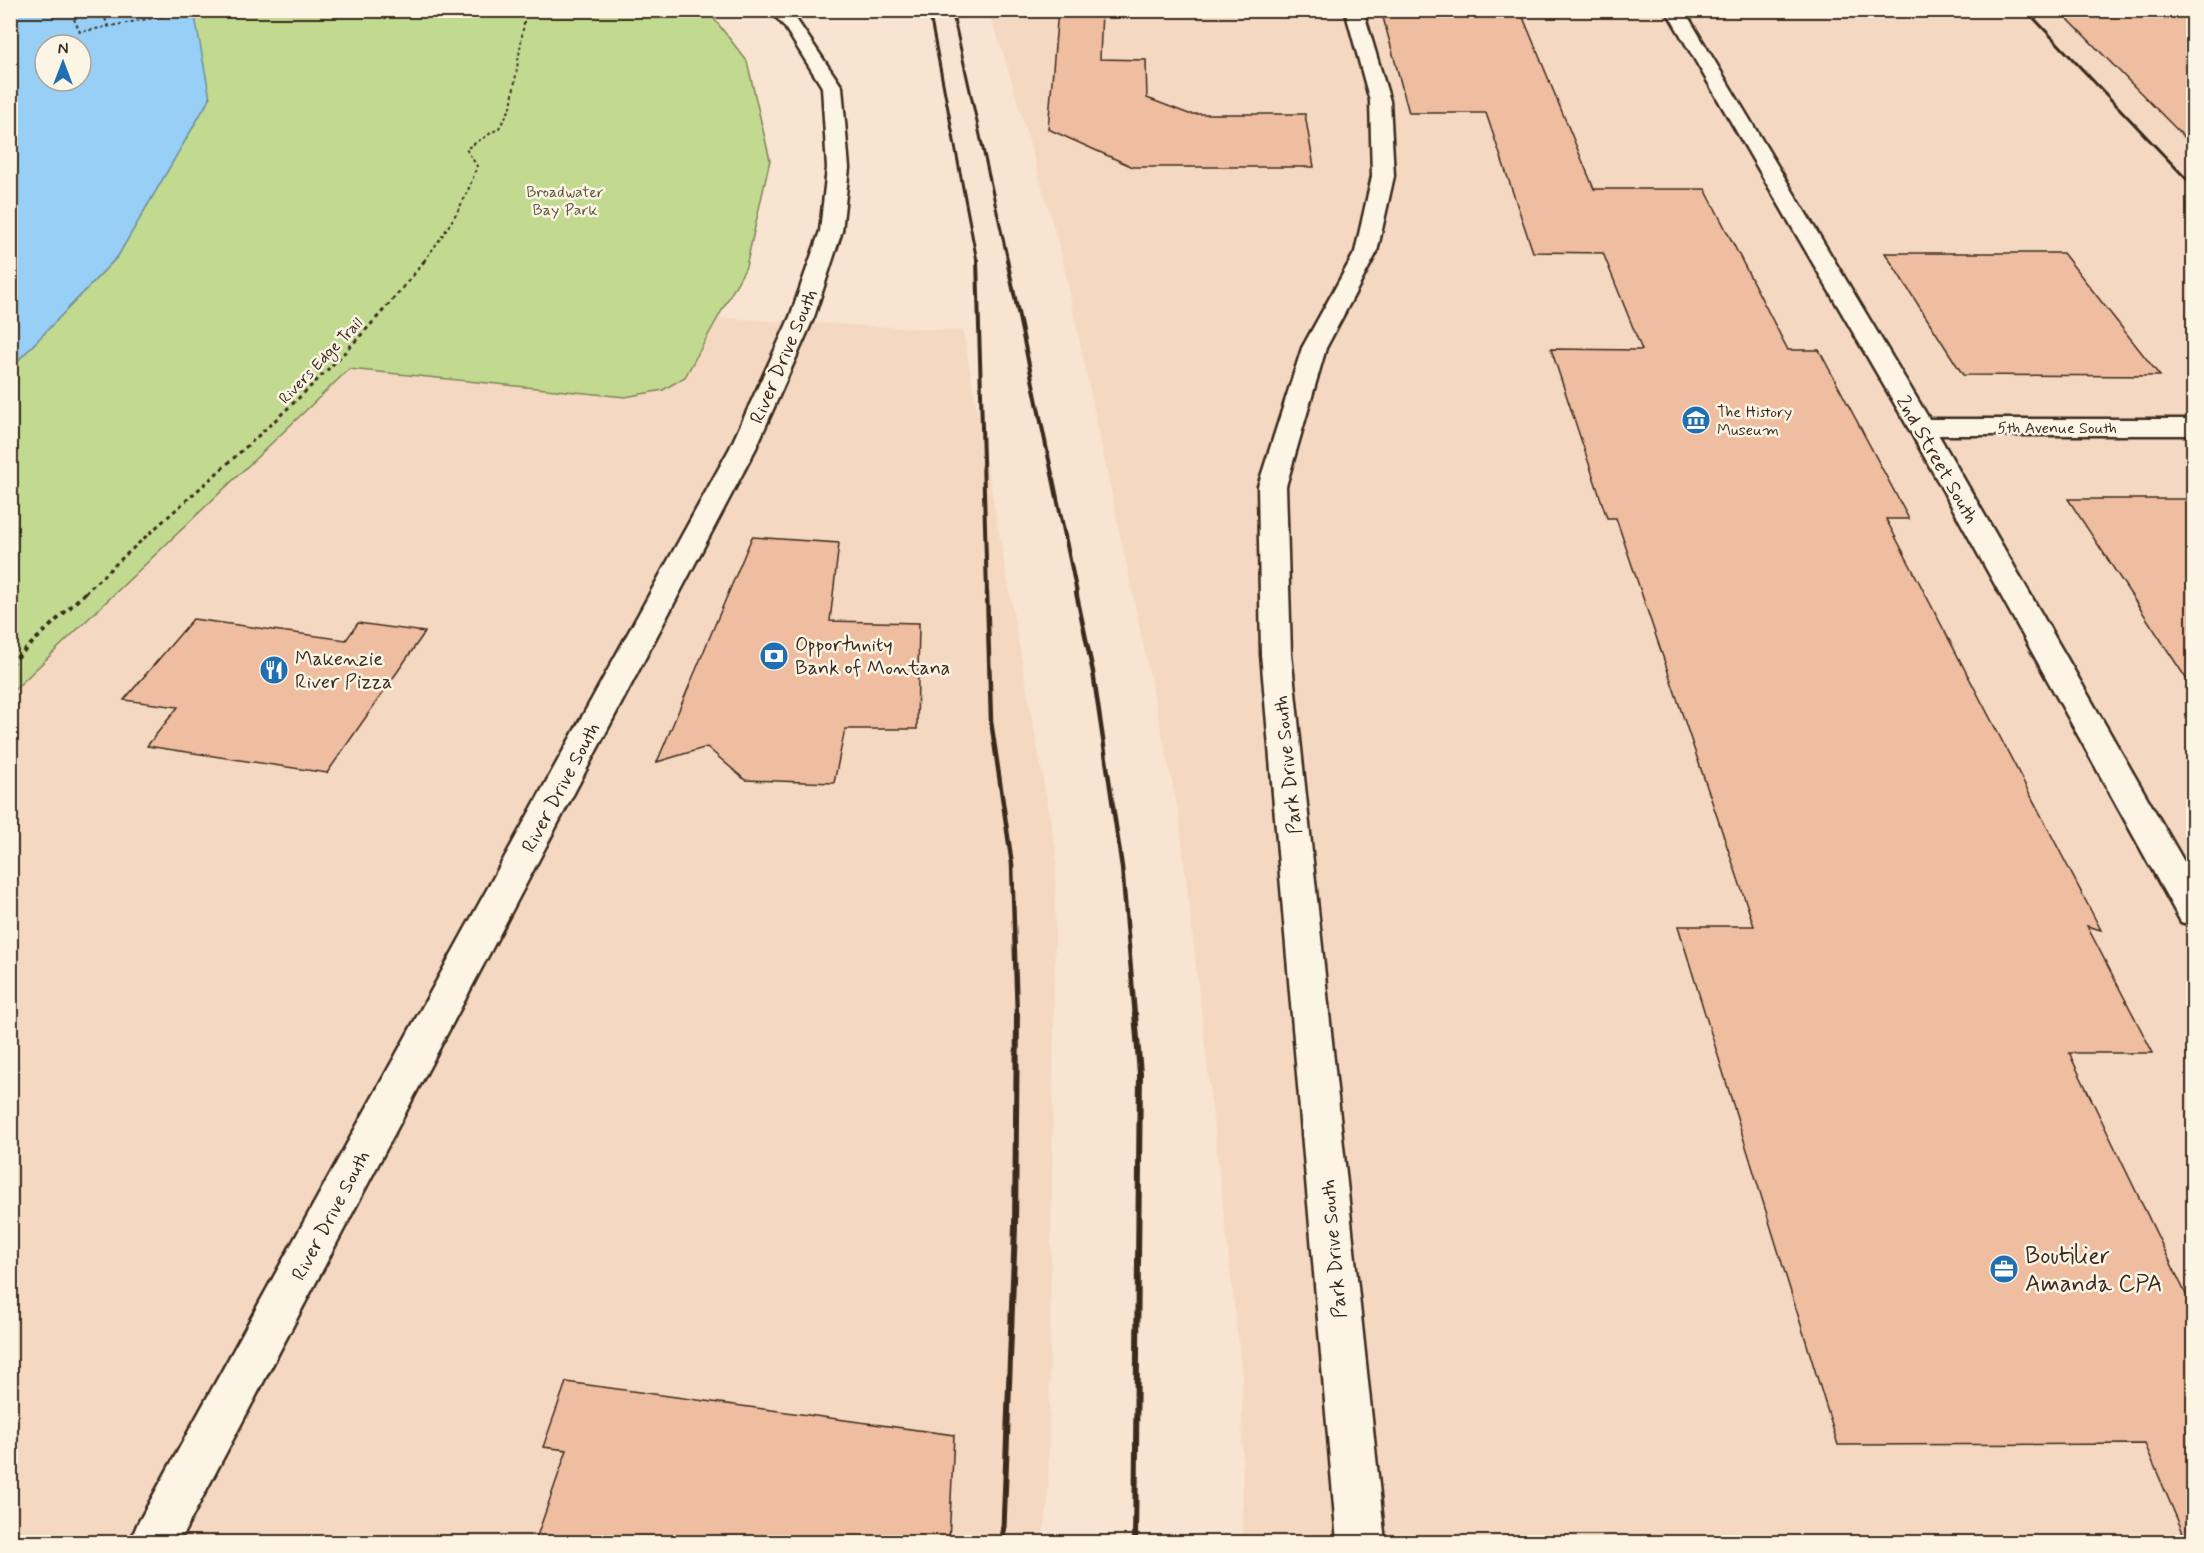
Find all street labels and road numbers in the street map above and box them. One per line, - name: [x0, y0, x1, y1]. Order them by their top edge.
- street label: River Drive South: [744, 285, 825, 428]
- street label: Rivers Edge Trail: [274, 313, 368, 409]
- street label: 2nd Street South: [1889, 391, 1984, 529]
- street label: 5th Avenue South: [1997, 418, 2117, 439]
- street label: Park Drive South: [1268, 694, 1309, 835]
- street label: River Drive South: [516, 718, 607, 858]
- street label: River Drive South: [286, 1146, 377, 1286]
- street label: Park Drive South: [1315, 1178, 1354, 1319]

